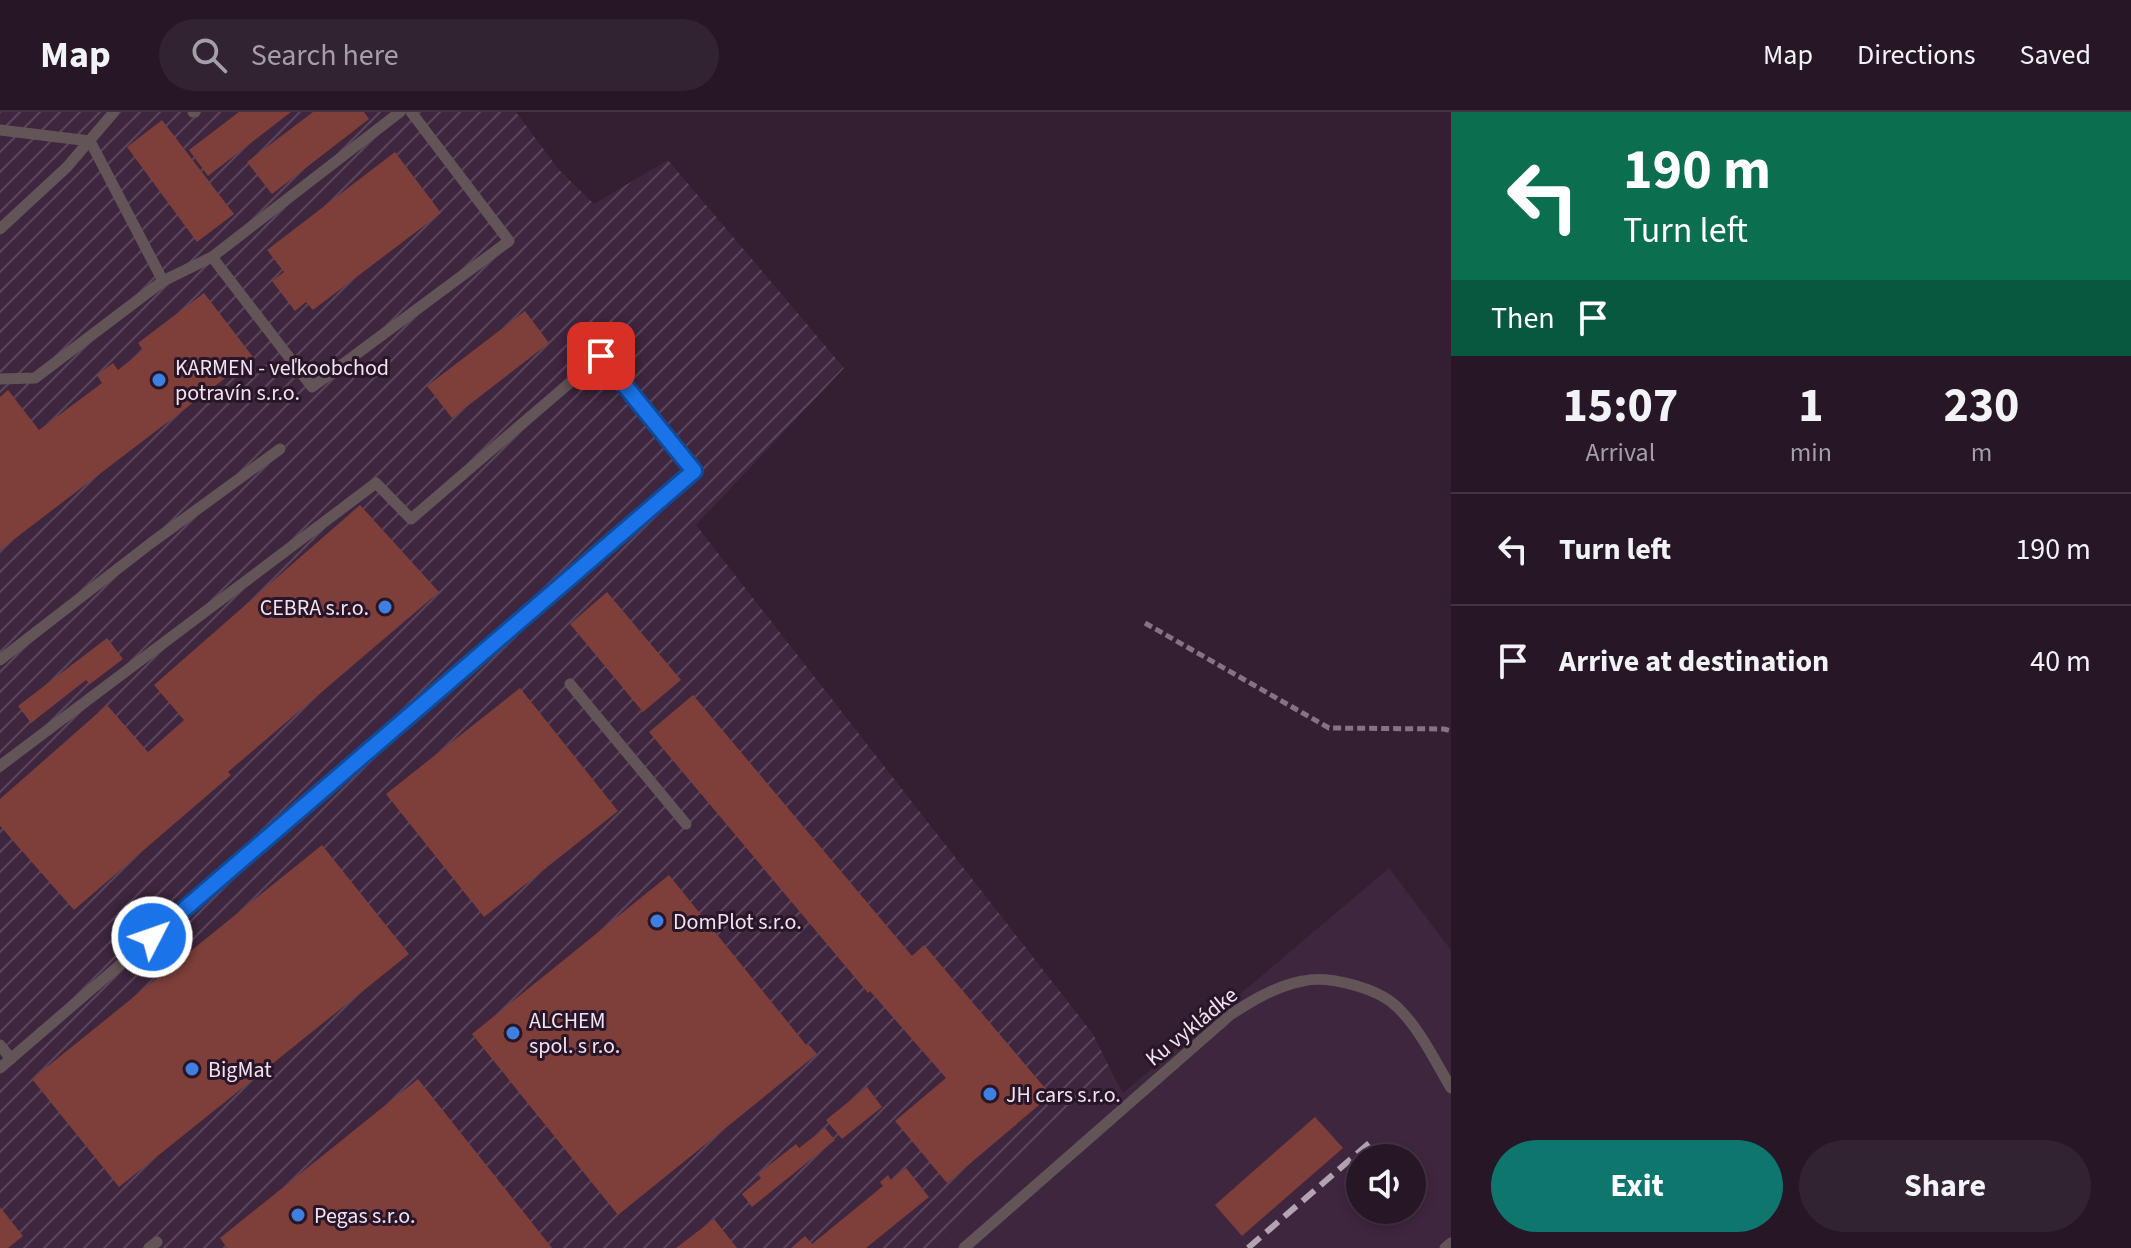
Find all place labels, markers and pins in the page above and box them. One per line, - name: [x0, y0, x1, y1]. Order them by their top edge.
- pin: [567, 322, 635, 390]
- place label: KARMEN - veľkoobchod potravín s.r.o.: [175, 352, 389, 409]
- marker: KARMEN - veľkoobchod potravín s.r.o.: [150, 371, 168, 389]
- place label: CEBRA s.r.o.: [260, 592, 369, 624]
- marker: CEBRA s.r.o.: [376, 598, 394, 616]
- place label: DomPlot s.r.o.: [673, 906, 802, 938]
- marker: DomPlot s.r.o.: [648, 912, 666, 930]
- place label: ALCHEM spol. s r.o.: [529, 1005, 620, 1062]
- marker: ALCHEM spol. s r.o.: [504, 1024, 522, 1042]
- place label: BigMat: [208, 1054, 272, 1086]
- marker: BigMat: [183, 1060, 201, 1078]
- place label: JH cars s.r.o.: [1006, 1079, 1121, 1111]
- marker: JH cars s.r.o.: [981, 1085, 999, 1103]
- place label: Pegas s.r.o.: [314, 1200, 416, 1232]
- marker: Pegas s.r.o.: [289, 1206, 307, 1224]

